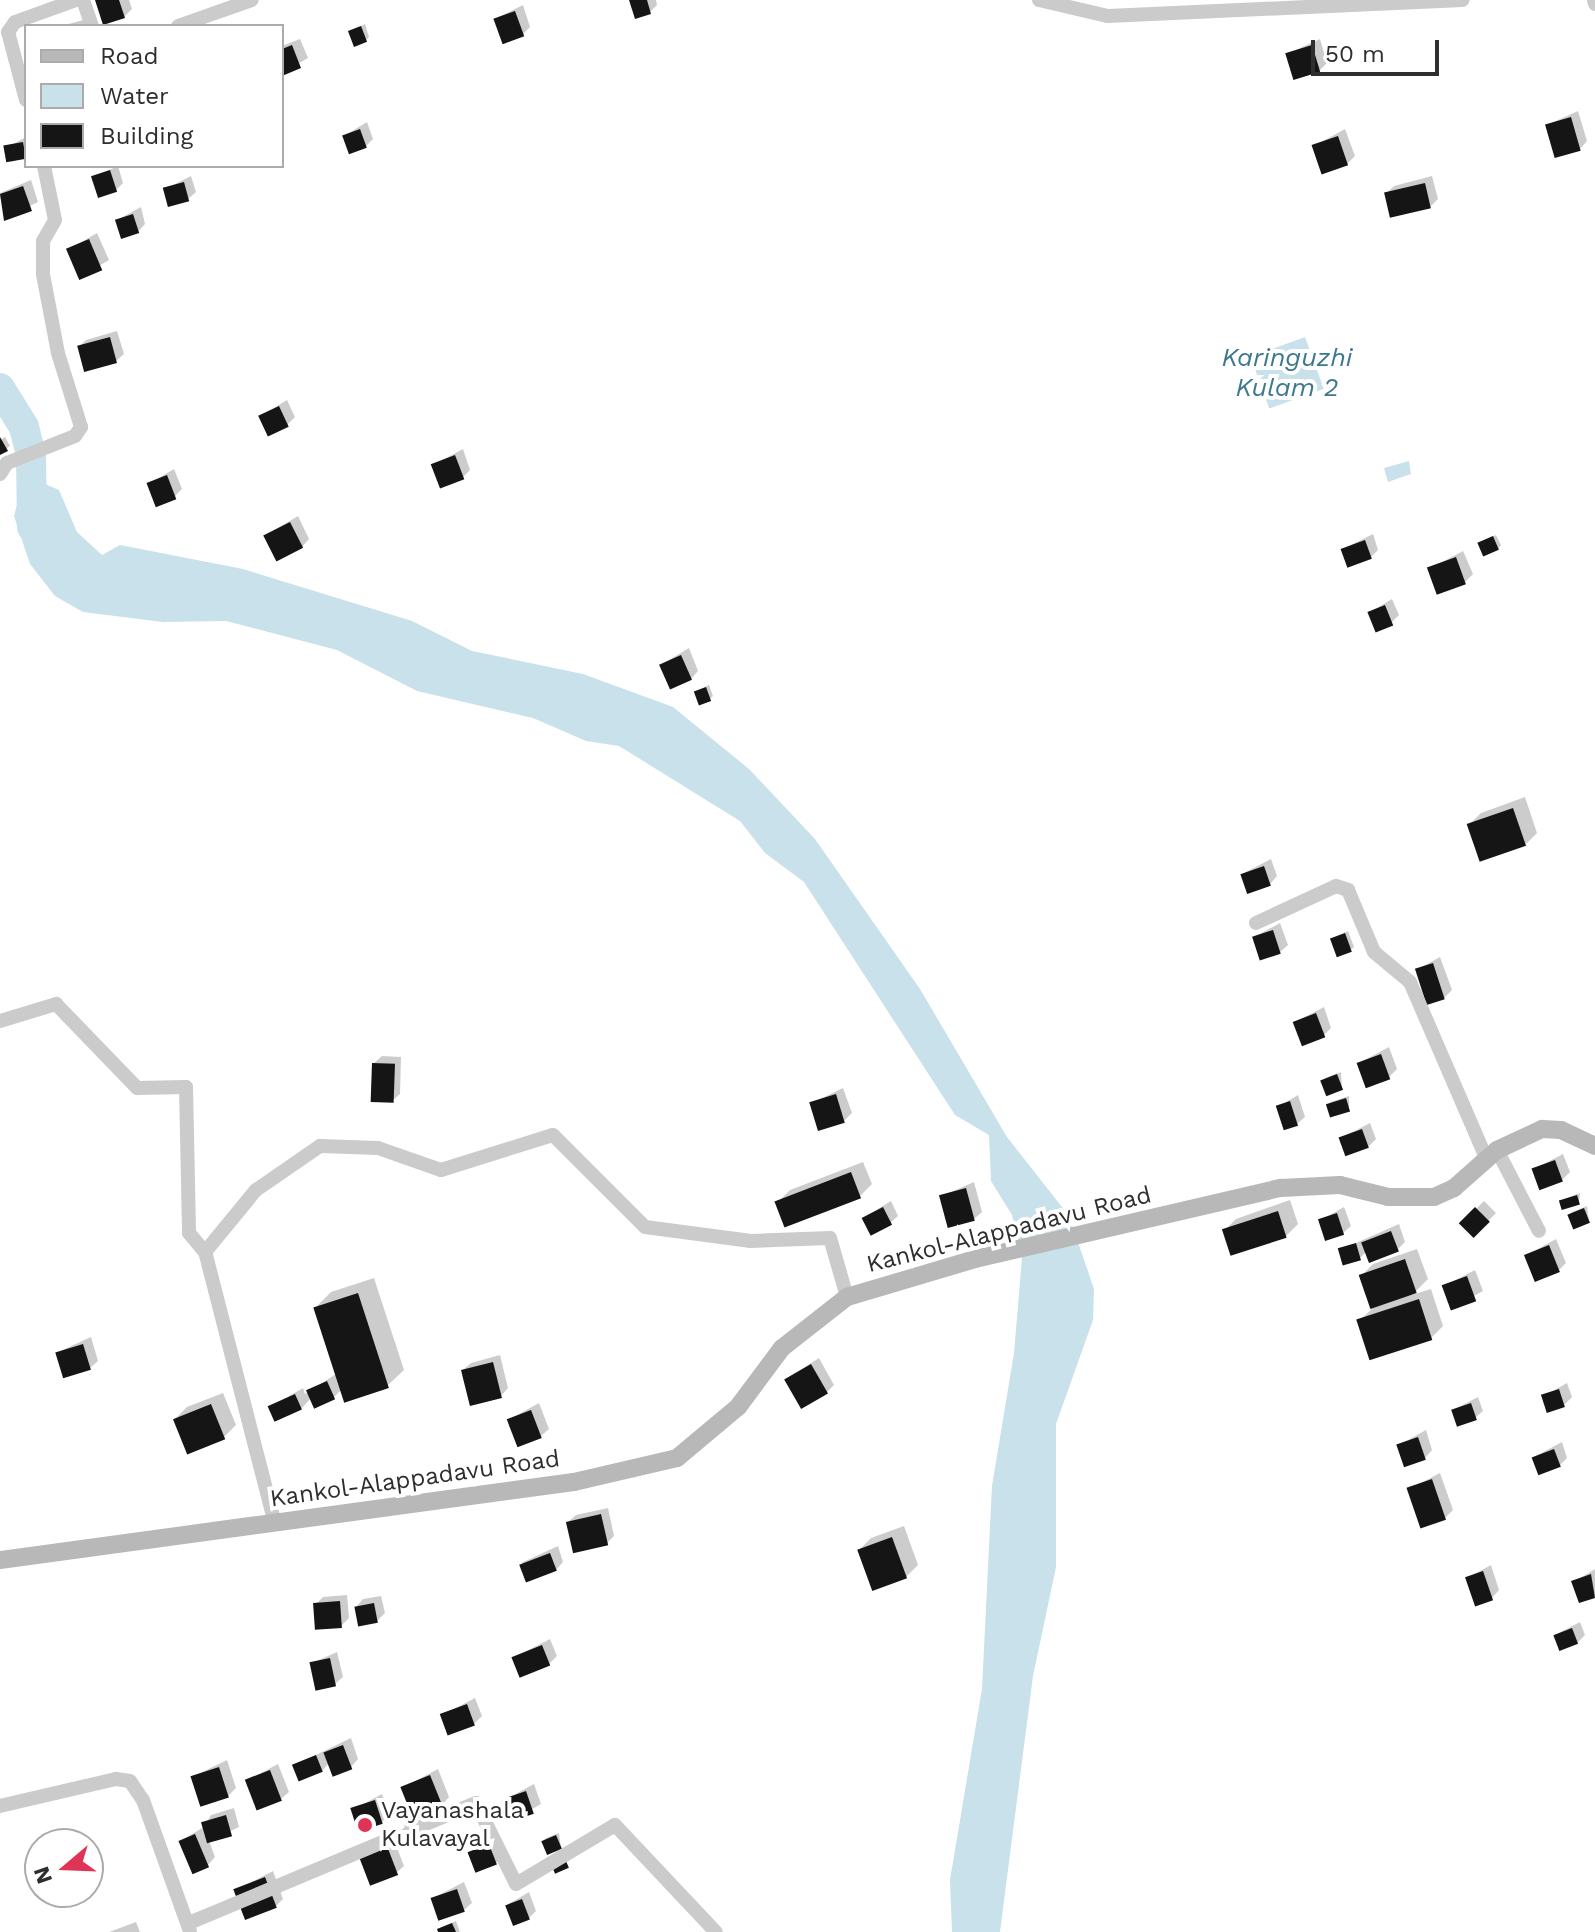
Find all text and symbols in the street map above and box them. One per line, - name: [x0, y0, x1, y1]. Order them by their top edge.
- legend: [24, 24, 284, 168]
- scale bar: [1315, 24, 1443, 74]
- text: 50 m: [1325, 40, 1385, 68]
- text: Road: [100, 42, 159, 70]
- text: Water: [100, 82, 169, 110]
- text: Building: [100, 122, 193, 150]
- water label: Karinguzhi Kulam 2: [1221, 342, 1353, 404]
- street label: Kankol-Alappadavu Road: [864, 1181, 1154, 1279]
- street label: Kankol-Alappadavu Road: [268, 1444, 562, 1514]
- place label: Vayanashala Kulavayal: [381, 1797, 524, 1853]
- marker: Vayanashala Kulavayal: [356, 1816, 374, 1834]
- north arrow: [24, 1828, 104, 1908]
- text: N: [28, 1864, 57, 1887]

